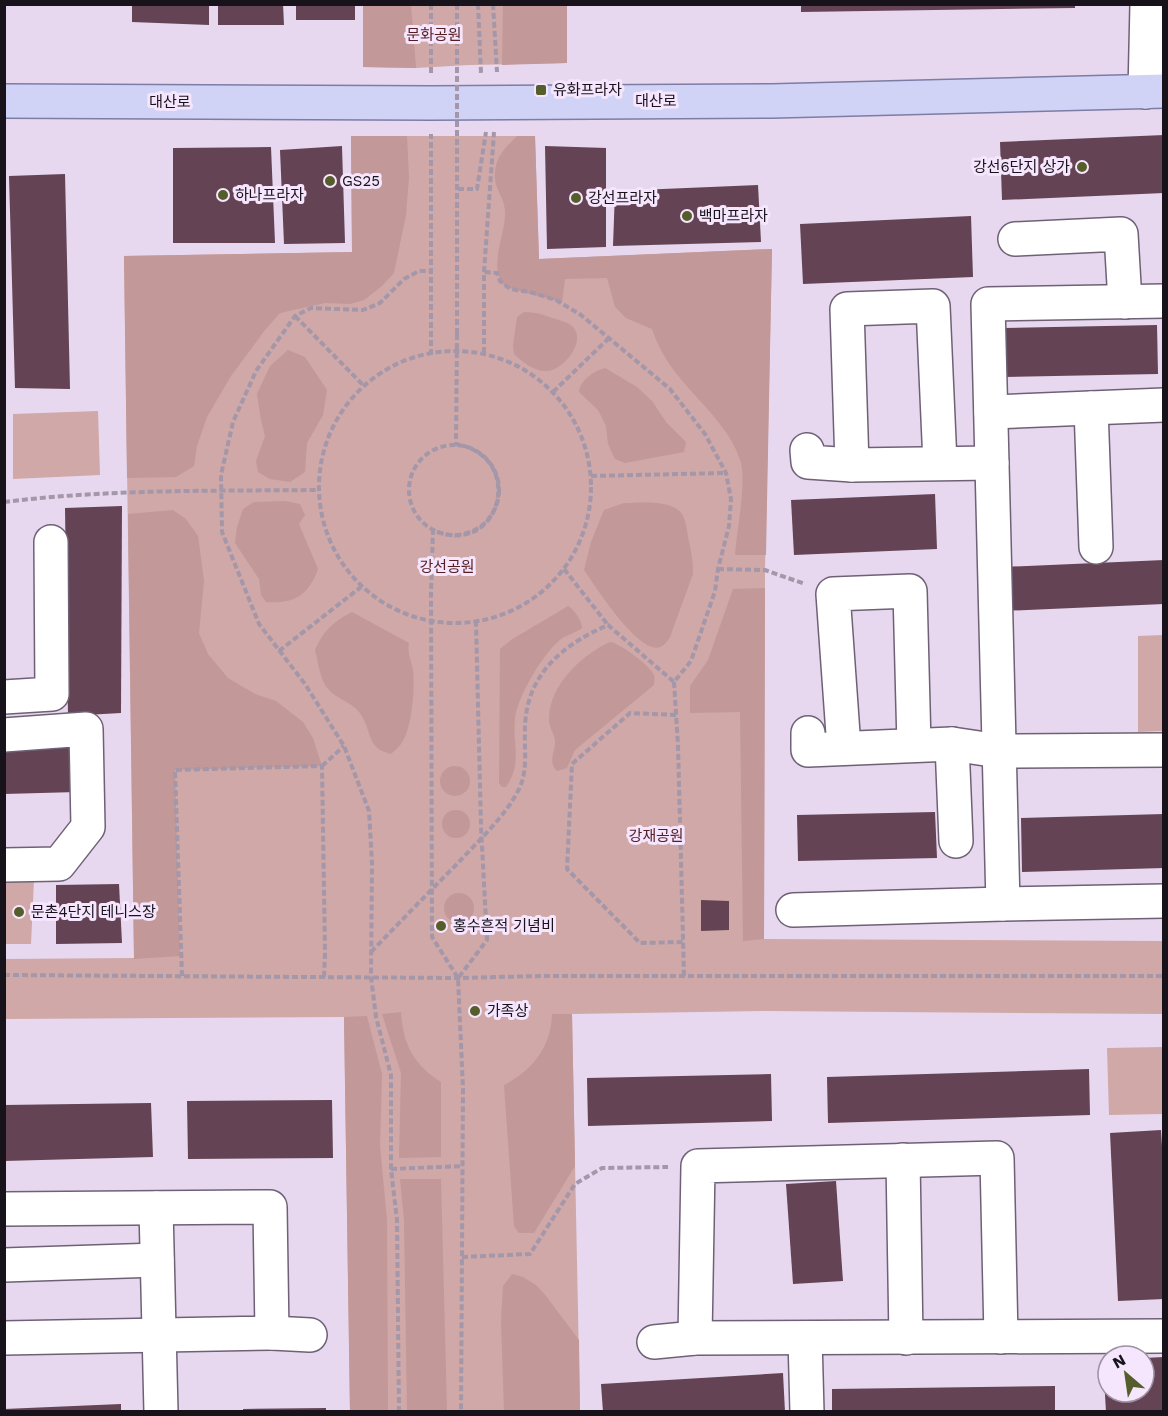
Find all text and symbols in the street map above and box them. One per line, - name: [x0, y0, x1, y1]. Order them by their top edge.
- park label: 문화공원: [406, 26, 462, 44]
- place label: 유화프라자: [553, 81, 622, 99]
- marker: 유화프라자: [534, 83, 548, 97]
- street label: 대산로: [635, 92, 677, 110]
- street label: 대산로: [149, 93, 191, 111]
- place label: 강선6단지 상가: [973, 158, 1070, 176]
- marker: 강선6단지 상가: [1075, 160, 1089, 174]
- place label: GS25: [342, 172, 380, 190]
- marker: GS25: [323, 174, 337, 188]
- place label: 하나프라자: [235, 186, 304, 204]
- marker: 하나프라자: [216, 188, 230, 202]
- place label: 강선프라자: [588, 189, 657, 207]
- marker: 강선프라자: [569, 191, 583, 205]
- place label: 백마프라자: [699, 207, 768, 225]
- marker: 백마프라자: [680, 209, 694, 223]
- park label: 강선공원: [419, 558, 475, 576]
- park label: 강재공원: [628, 827, 684, 845]
- place label: 문촌4단지 테니스장: [31, 903, 156, 921]
- marker: 문촌4단지 테니스장: [12, 905, 26, 919]
- place label: 홍수흔적 기념비: [453, 917, 555, 935]
- marker: 홍수흔적 기념비: [434, 919, 448, 933]
- place label: 가족상: [487, 1002, 529, 1020]
- marker: 가족상: [468, 1004, 482, 1018]
- north arrow: [1096, 1344, 1156, 1404]
- text: N: [1109, 1350, 1129, 1373]

